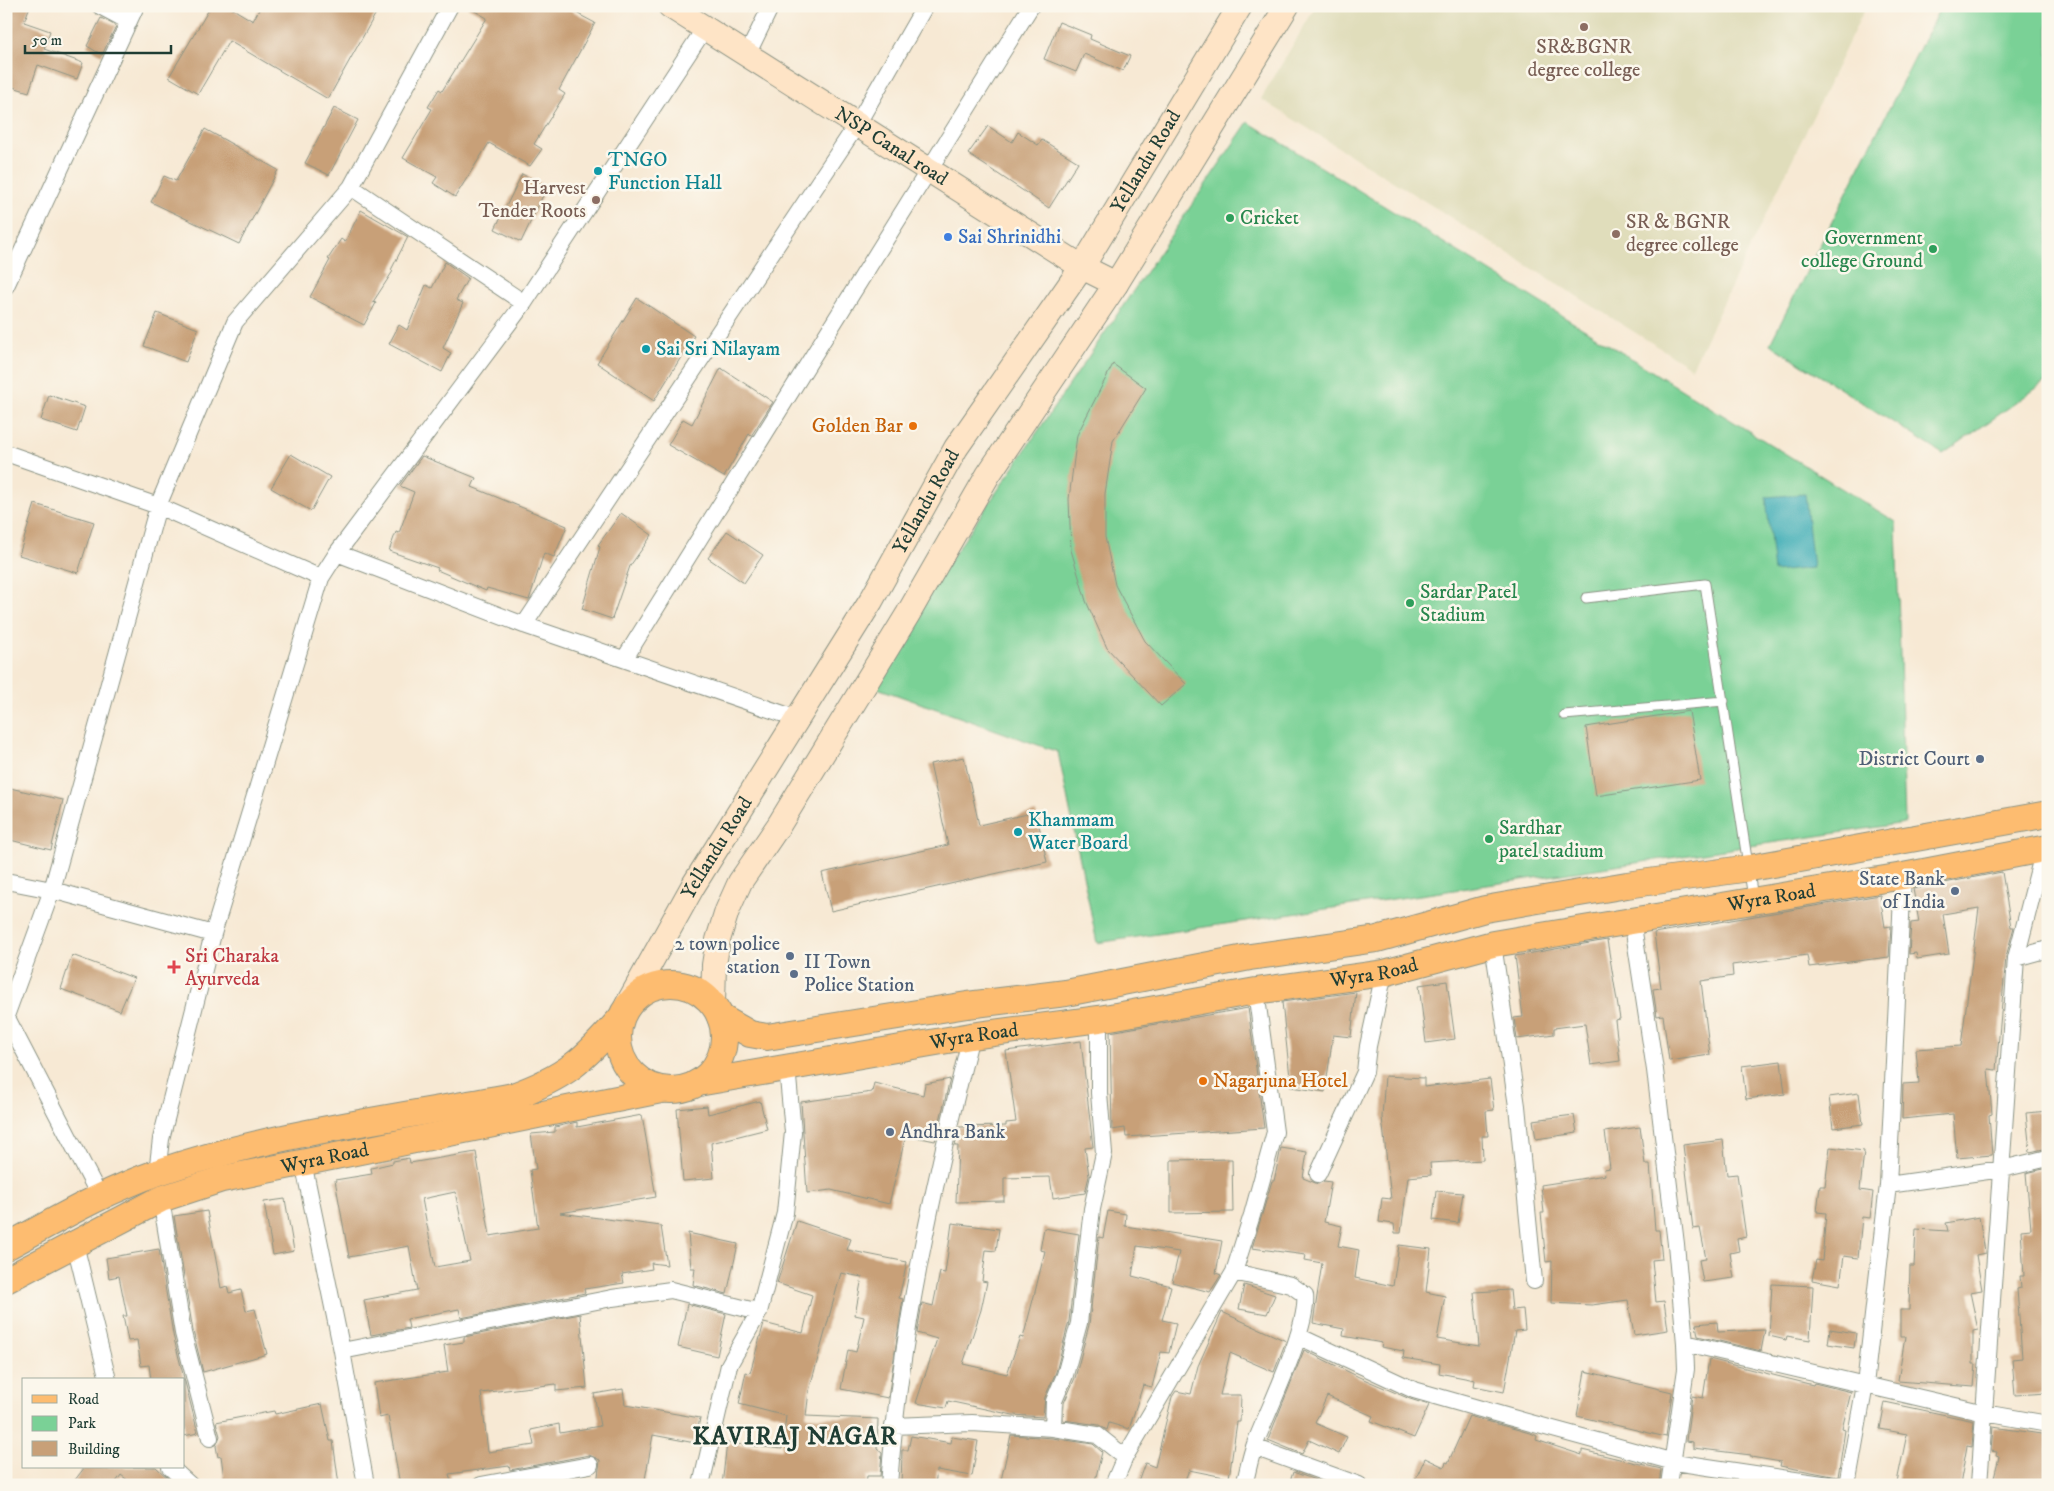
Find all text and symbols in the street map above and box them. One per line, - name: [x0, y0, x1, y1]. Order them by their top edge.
- marker: SR&BGNR degree college: [1578, 21, 1590, 33]
- scale bar: [25, 22, 171, 54]
- text: 50 m: [32, 31, 62, 50]
- place label: SR&BGNR degree college: [1528, 35, 1640, 83]
- street label: NSP Canal road: [830, 101, 953, 191]
- street label: Yellandu Road: [1105, 105, 1187, 218]
- place label: TNGO Function Hall: [608, 148, 722, 196]
- marker: TNGO Function Hall: [592, 165, 604, 177]
- place label: Harvest Tender Roots: [478, 176, 586, 224]
- marker: Harvest Tender Roots: [590, 194, 602, 206]
- place label: Cricket: [1240, 206, 1299, 231]
- place label: SR & BGNR degree college: [1626, 210, 1739, 258]
- marker: Cricket: [1224, 212, 1236, 224]
- place label: Sai Shrinidhi: [958, 225, 1061, 250]
- place label: Government college Ground: [1801, 226, 1923, 274]
- marker: SR & BGNR degree college: [1610, 228, 1622, 240]
- marker: Sai Shrinidhi: [942, 231, 954, 243]
- marker: Government college Ground: [1927, 243, 1939, 255]
- place label: Sai Sri Nilayam: [656, 337, 780, 362]
- marker: Sai Sri Nilayam: [640, 343, 652, 355]
- place label: Golden Bar: [812, 414, 904, 439]
- marker: Golden Bar: [907, 420, 919, 432]
- street label: Yellandu Road: [887, 445, 965, 558]
- place label: Sardar Patel Stadium: [1420, 580, 1517, 628]
- marker: Sardar Patel Stadium: [1404, 597, 1416, 609]
- place label: District Court: [1858, 747, 1970, 772]
- marker: District Court: [1974, 753, 1986, 765]
- street label: Yellandu Road: [676, 792, 758, 903]
- place label: Khammam Water Board: [1027, 808, 1128, 856]
- place label: Sardhar patel stadium: [1498, 816, 1604, 864]
- marker: Khammam Water Board: [1012, 826, 1024, 838]
- marker: Sardhar patel stadium: [1483, 833, 1495, 845]
- place label: State Bank of India: [1859, 867, 1945, 915]
- street label: Wyra Road: [1725, 878, 1818, 918]
- marker: State Bank of India: [1949, 885, 1961, 897]
- place label: 2 town police station: [675, 932, 781, 980]
- place label: Sri Charaka Ayurveda: [185, 944, 279, 992]
- marker: 2 town police station: [784, 950, 796, 962]
- place label: II Town Police Station: [804, 950, 915, 998]
- street label: Wyra Road: [1327, 952, 1421, 993]
- marker: Sri Charaka Ayurveda: [167, 960, 181, 974]
- marker: II Town Police Station: [788, 968, 800, 980]
- street label: Wyra Road: [927, 1017, 1020, 1056]
- place label: Nagarjuna Hotel: [1213, 1069, 1348, 1094]
- marker: Nagarjuna Hotel: [1197, 1075, 1209, 1087]
- place label: Andhra Bank: [900, 1120, 1005, 1145]
- marker: Andhra Bank: [884, 1126, 896, 1138]
- street label: Wyra Road: [278, 1137, 371, 1179]
- legend: [22, 1378, 185, 1468]
- text: Road: [68, 1390, 100, 1409]
- text: Park: [68, 1414, 97, 1433]
- district label: KAVIRAJ NAGAR: [692, 1421, 898, 1452]
- text: Building: [68, 1440, 120, 1459]

